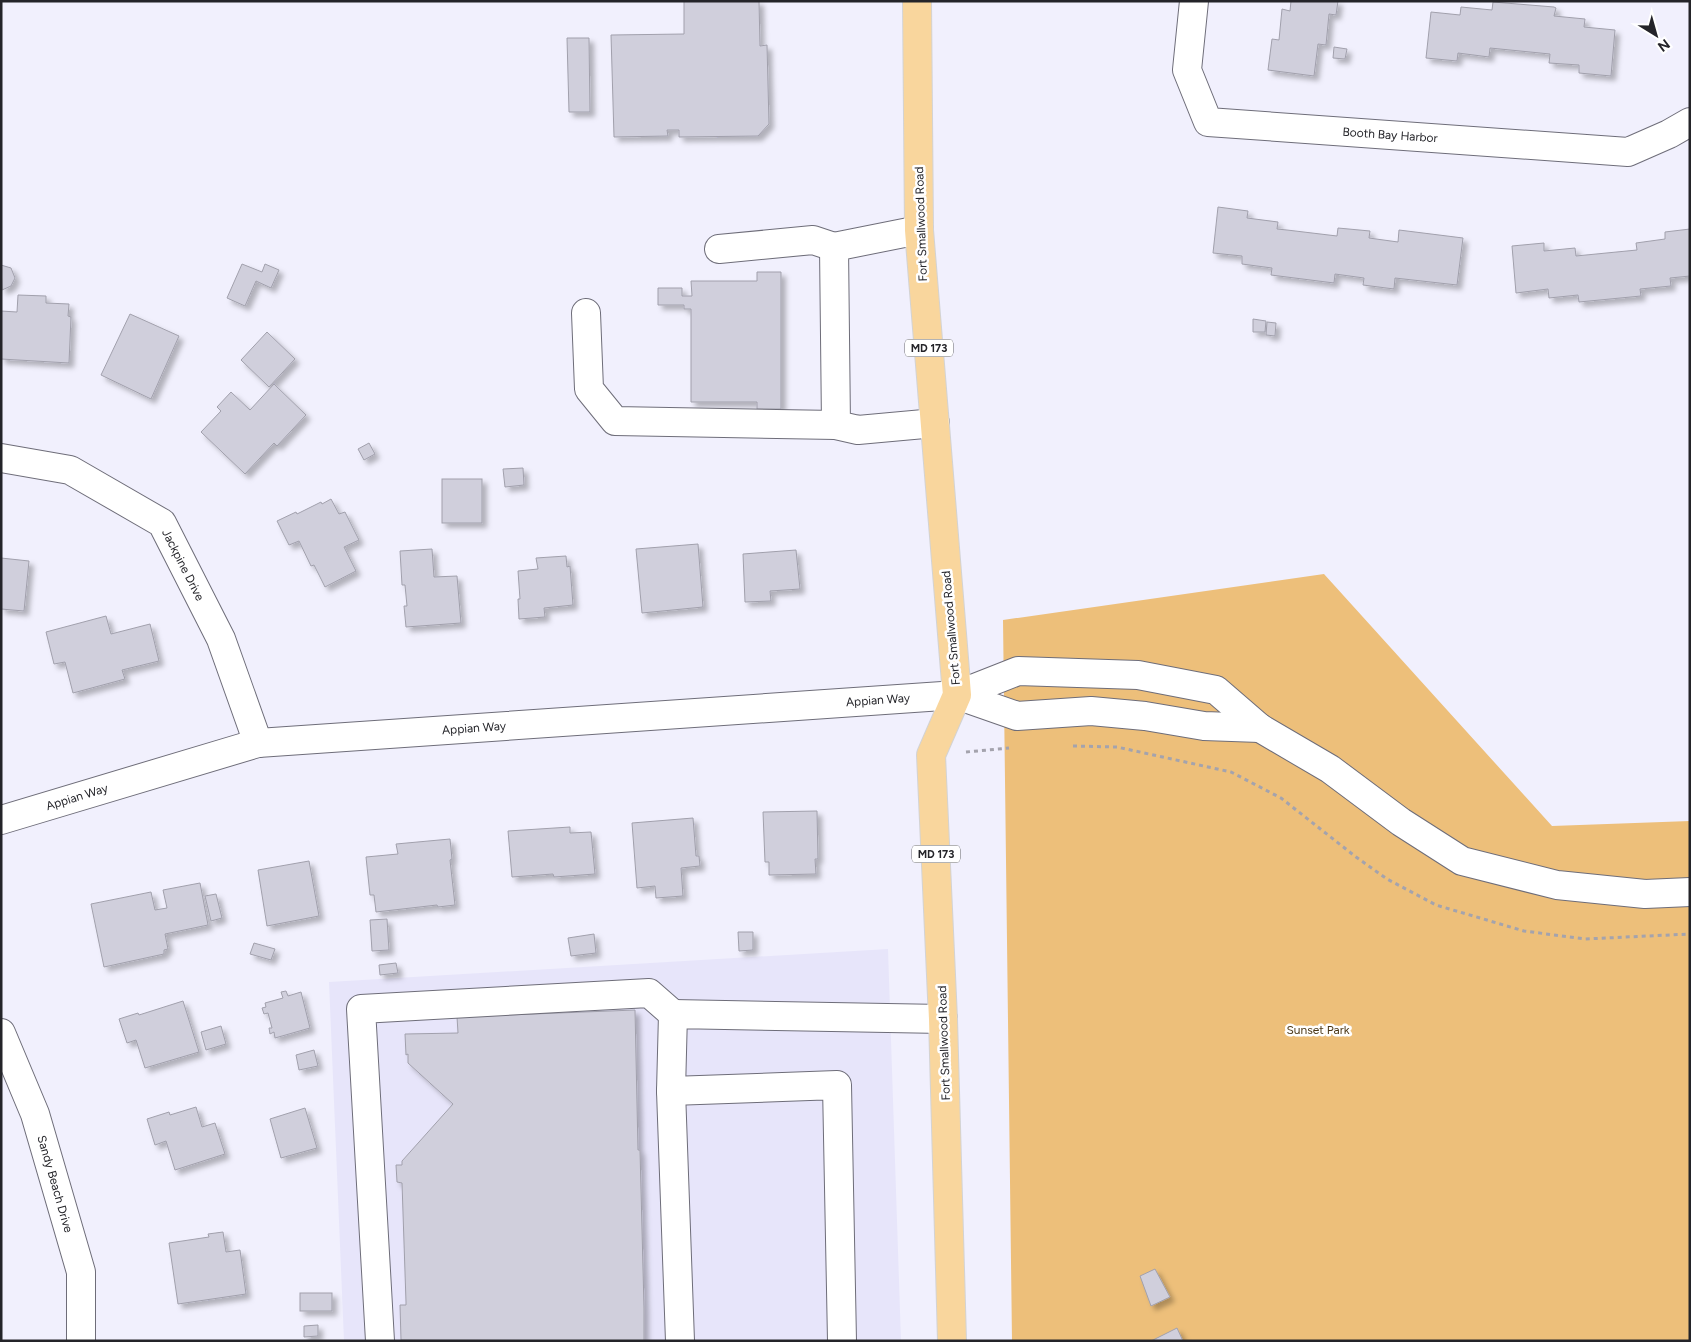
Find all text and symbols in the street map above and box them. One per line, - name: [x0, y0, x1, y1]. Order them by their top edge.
- north arrow: [1631, 10, 1681, 60]
- text: N: [1654, 35, 1673, 55]
- street label: Booth Bay Harbor: [1342, 125, 1438, 145]
- street label: Fort Smallwood Road: [912, 166, 930, 282]
- road number: MD 173: [905, 339, 953, 356]
- street label: Jackpine Drive: [159, 527, 207, 604]
- street label: Fort Smallwood Road: [939, 570, 963, 686]
- street label: Appian Way: [845, 691, 911, 709]
- street label: Appian Way: [441, 719, 507, 737]
- street label: Appian Way: [44, 781, 110, 813]
- road number: MD 173: [912, 846, 960, 862]
- street label: Fort Smallwood Road: [935, 985, 953, 1101]
- park label: Sunset Park: [1286, 1023, 1350, 1037]
- street label: Sandy Beach Drive: [34, 1134, 76, 1235]

